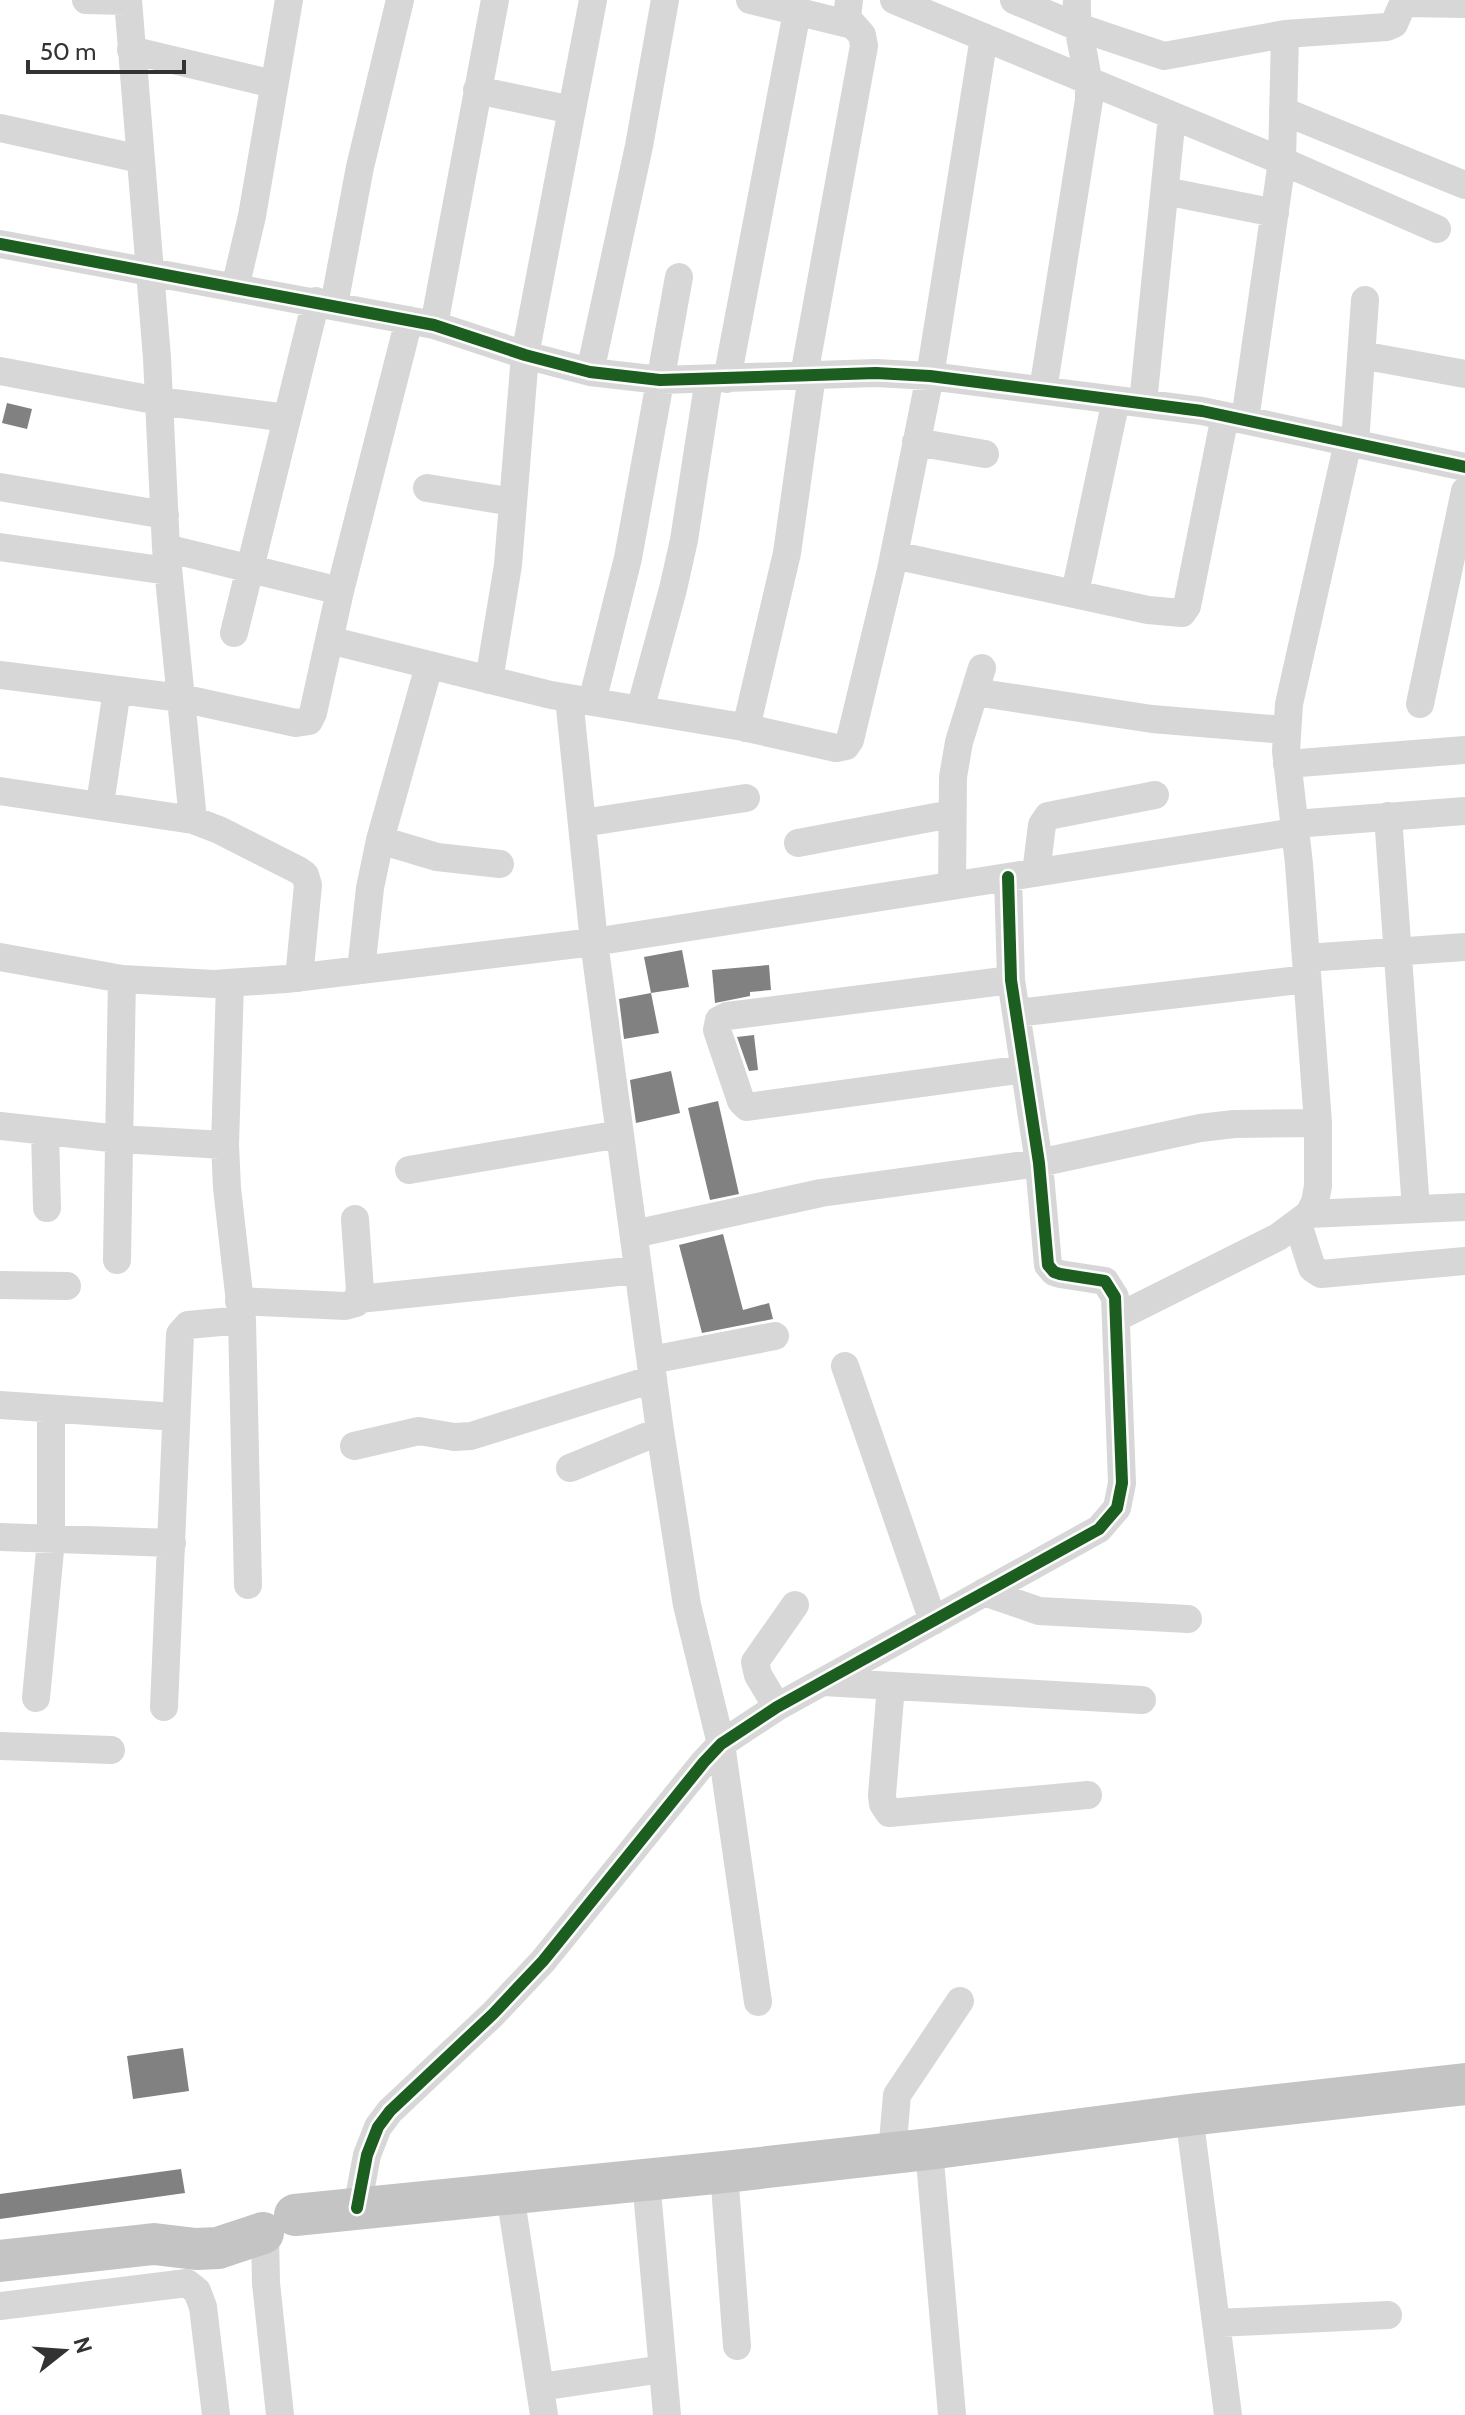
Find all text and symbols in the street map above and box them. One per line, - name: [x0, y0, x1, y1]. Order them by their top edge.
- scale bar: [28, 24, 184, 74]
- text: 50 m: [40, 37, 96, 66]
- north arrow: [24, 2311, 104, 2391]
- text: N: [67, 2334, 98, 2357]

